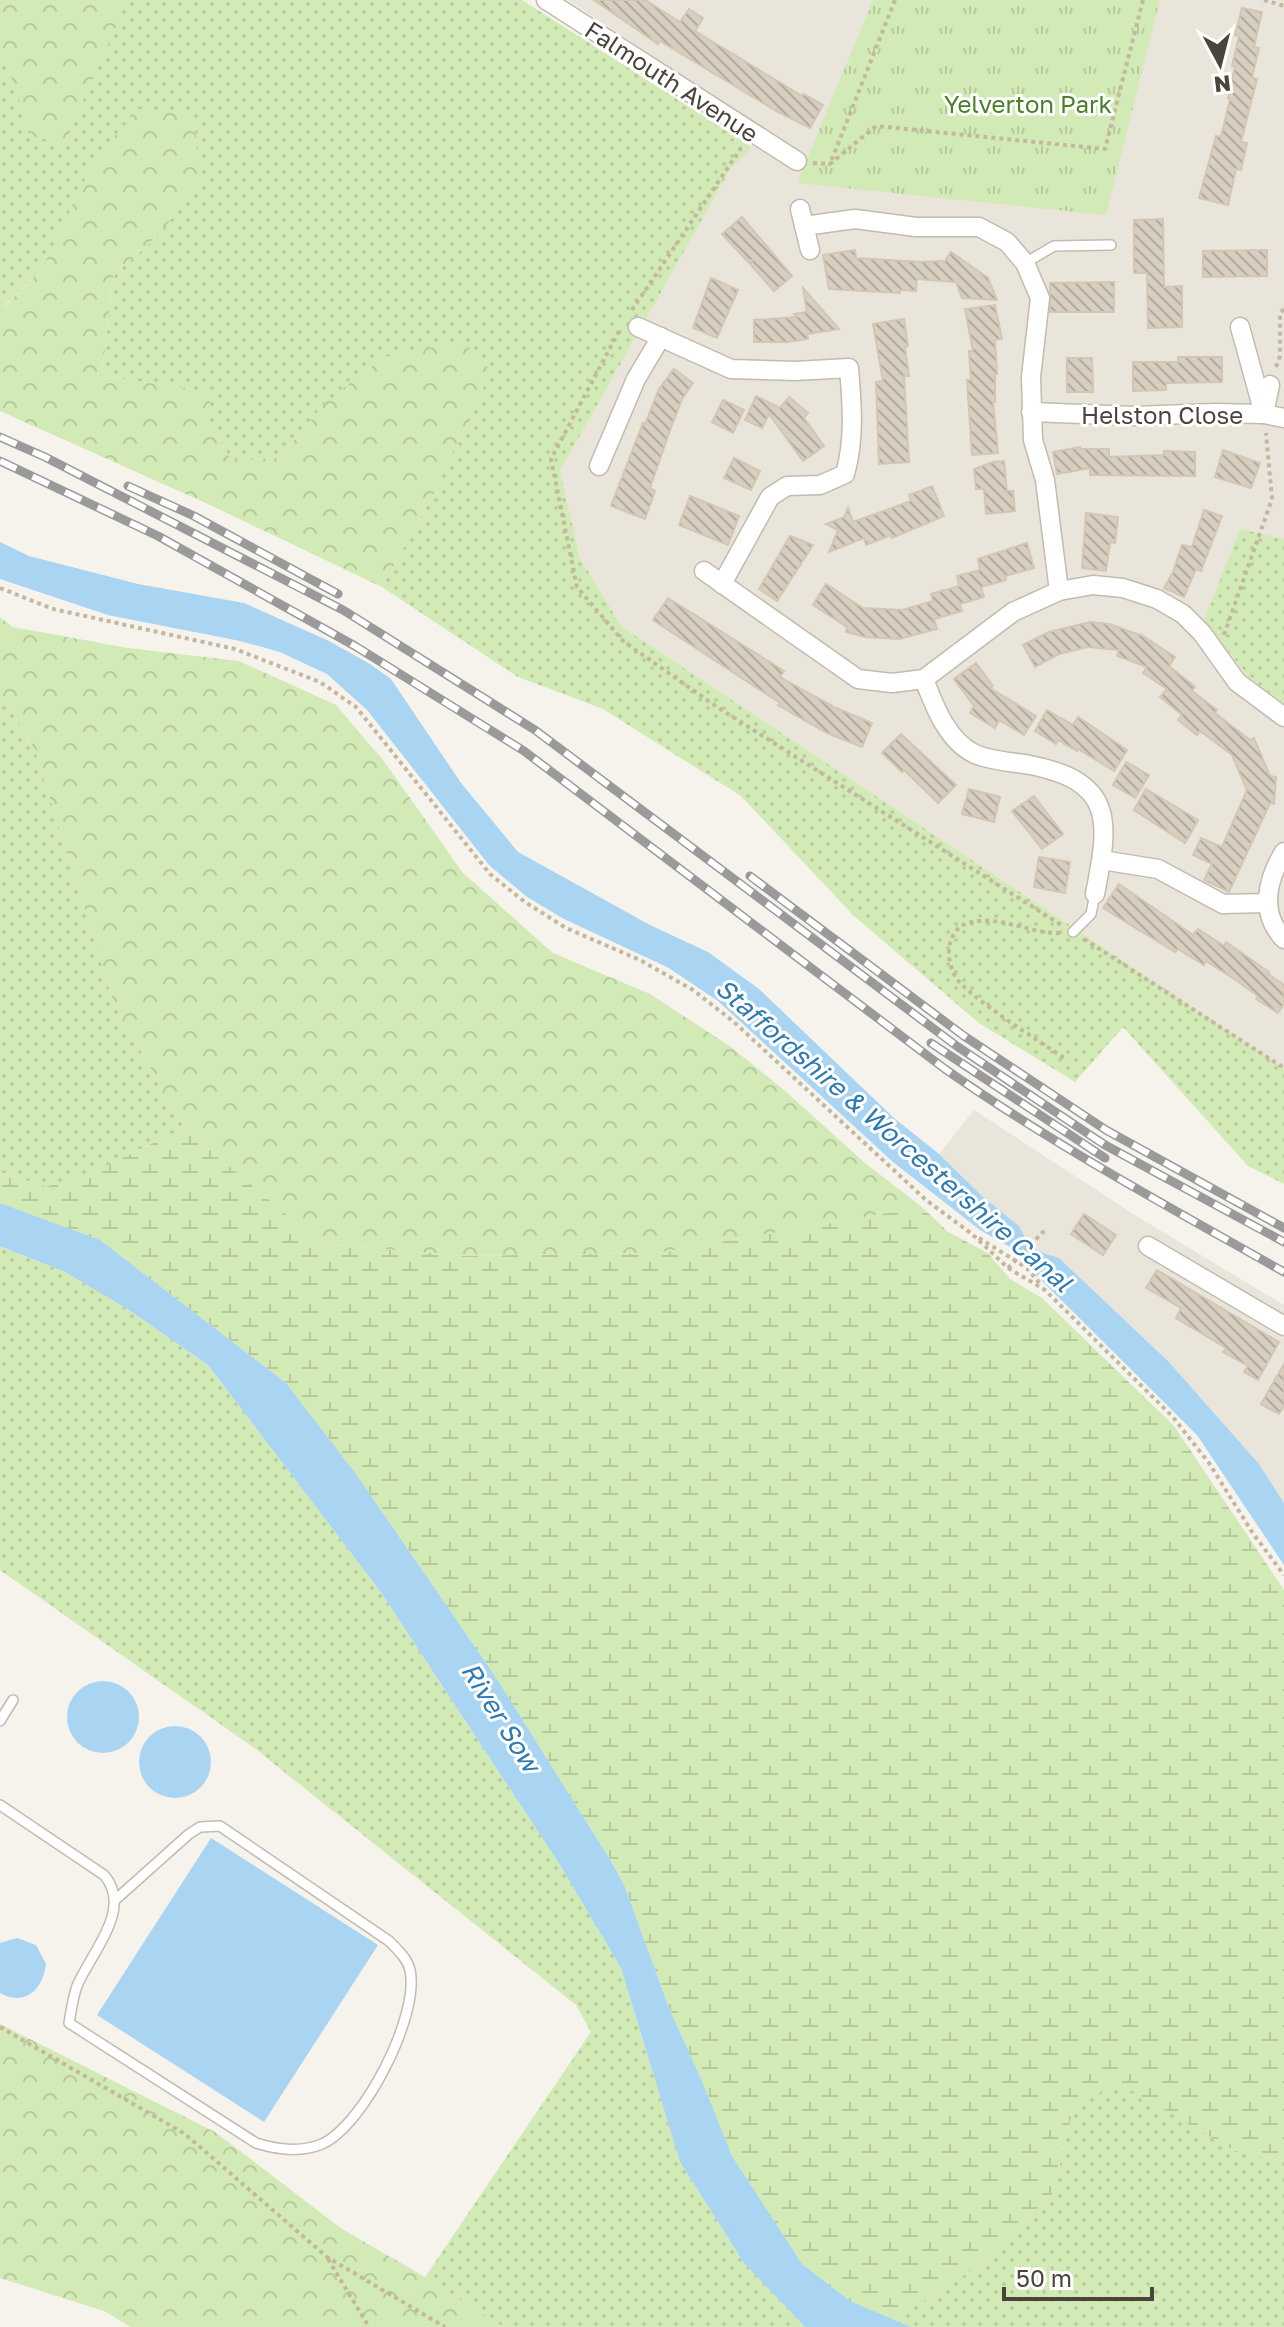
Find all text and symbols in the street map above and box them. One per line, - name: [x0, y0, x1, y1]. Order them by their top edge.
- street label: Falmouth Avenue: [580, 14, 764, 148]
- north arrow: [1180, 24, 1260, 104]
- text: N: [1213, 70, 1232, 99]
- park label: Yelverton Park: [944, 89, 1112, 118]
- street label: Helston Close: [1081, 400, 1243, 429]
- water label: Staffordshire & Worcestershire Canal: [710, 972, 1080, 1299]
- water label: River Sow: [455, 1656, 548, 1780]
- scale bar: [1004, 2251, 1152, 2301]
- text: 50 m: [1016, 2263, 1072, 2292]

